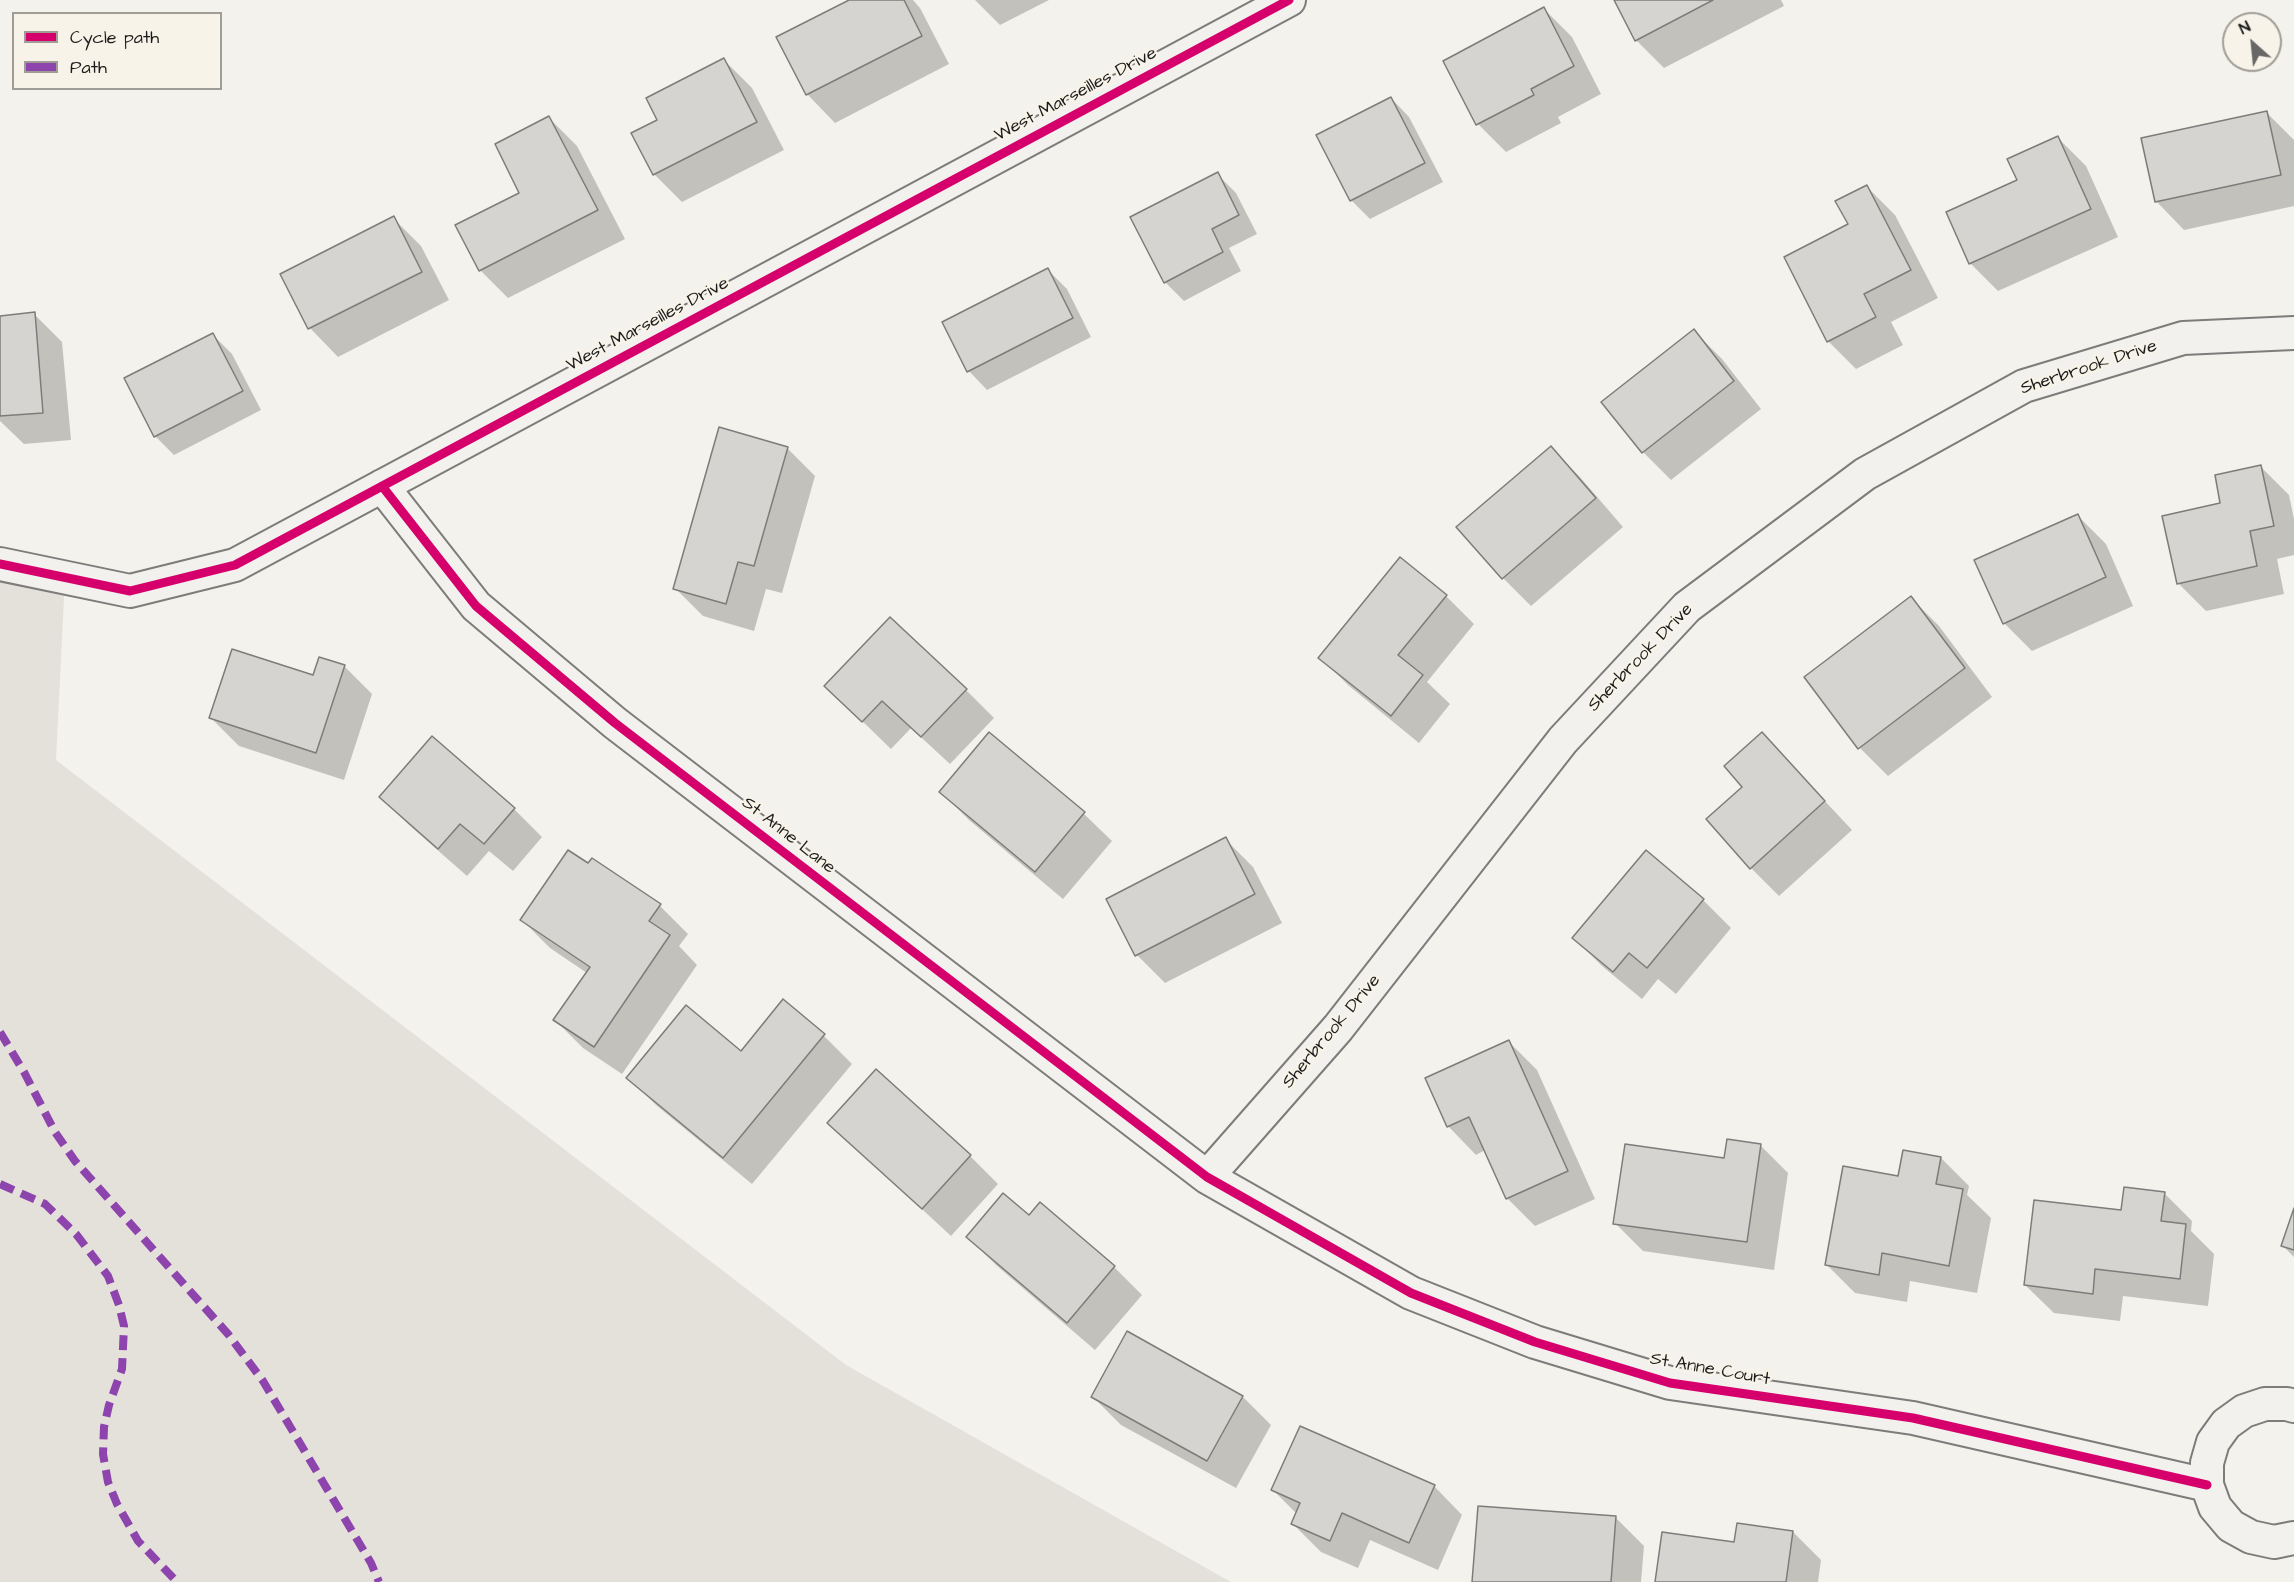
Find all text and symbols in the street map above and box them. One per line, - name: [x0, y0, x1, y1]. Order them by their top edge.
- legend: [12, 12, 222, 90]
- north arrow: [2222, 12, 2282, 72]
- text: N: [2235, 16, 2254, 40]
- text: Cycle path: [70, 25, 159, 50]
- street label: West Marseilles Drive: [991, 43, 1161, 147]
- text: Path: [70, 55, 107, 80]
- street label: West Marseilles Drive: [563, 273, 733, 377]
- street label: Sherbrook Drive: [2018, 336, 2160, 400]
- street label: Sherbrook Drive: [1584, 599, 1698, 717]
- street label: St Anne Lane: [737, 793, 839, 879]
- street label: Sherbrook Drive: [1278, 971, 1386, 1093]
- street label: St Anne Court: [1648, 1349, 1772, 1391]

